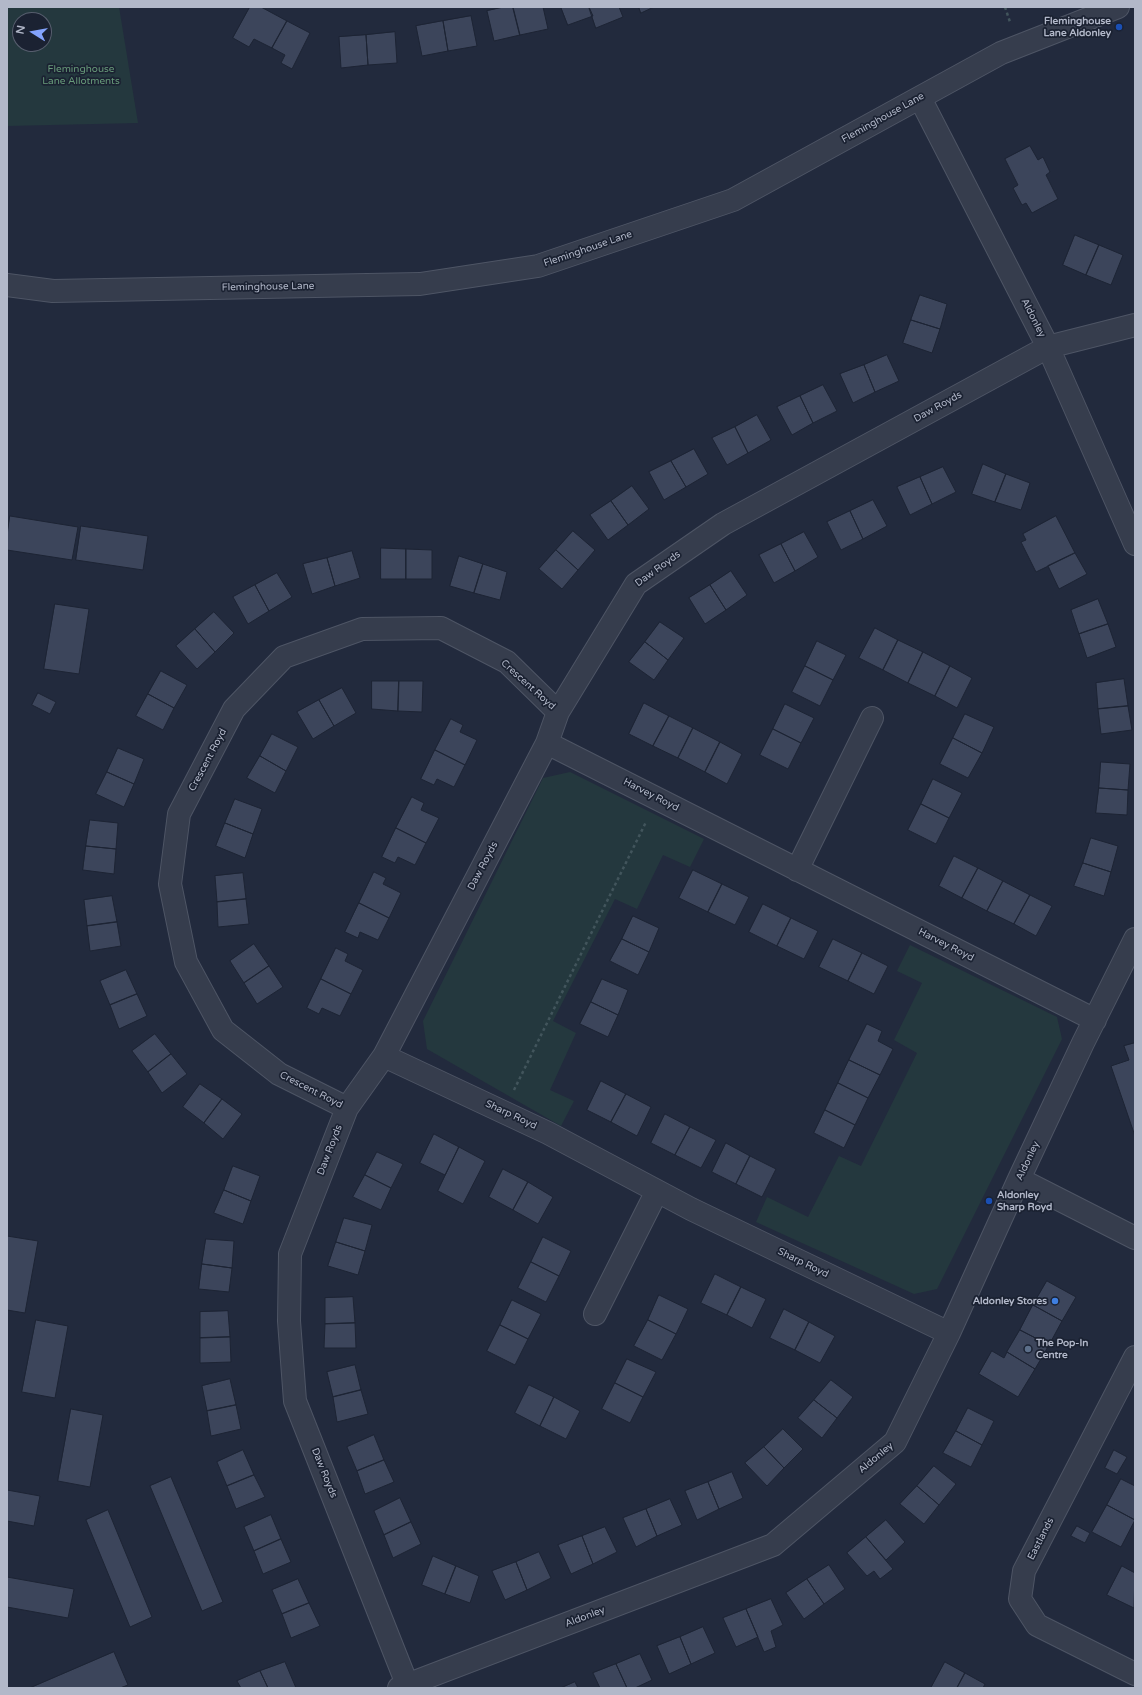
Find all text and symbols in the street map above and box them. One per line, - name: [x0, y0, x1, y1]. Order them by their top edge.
- north arrow: [12, 12, 52, 52]
- place label: Fleminghouse Lane Aldonley: [1043, 15, 1111, 38]
- marker: Fleminghouse Lane Aldonley: [1114, 22, 1124, 32]
- text: N: [13, 24, 28, 35]
- park label: Fleminghouse Lane Allotments: [42, 63, 120, 86]
- street label: Fleminghouse Lane: [840, 90, 926, 146]
- street label: Fleminghouse Lane: [542, 228, 634, 270]
- street label: Fleminghouse Lane: [222, 280, 314, 294]
- street label: Aldonley: [1018, 297, 1048, 339]
- street label: Daw Royds: [912, 389, 964, 425]
- street label: Daw Royds: [633, 549, 683, 589]
- street label: Crescent Royd: [498, 657, 558, 713]
- street label: Crescent Royd: [186, 727, 230, 793]
- street label: Harvey Royd: [621, 776, 681, 814]
- street label: Daw Royds: [465, 840, 501, 892]
- street label: Harvey Royd: [916, 926, 976, 964]
- street label: Crescent Royd: [277, 1069, 345, 1111]
- street label: Sharp Royd: [483, 1098, 539, 1132]
- street label: Daw Royds: [315, 1123, 345, 1177]
- street label: Aldonley: [1014, 1140, 1042, 1182]
- place label: Aldonley Sharp Royd: [997, 1189, 1052, 1212]
- marker: Aldonley Sharp Royd: [984, 1196, 994, 1206]
- street label: Sharp Royd: [776, 1245, 830, 1281]
- place label: Aldonley Stores: [973, 1295, 1047, 1307]
- marker: Aldonley Stores: [1050, 1296, 1060, 1306]
- place label: The Pop-In Centre: [1036, 1337, 1088, 1360]
- marker: The Pop-In Centre: [1023, 1344, 1033, 1354]
- street label: Aldonley: [856, 1440, 896, 1476]
- street label: Daw Royds: [309, 1446, 339, 1500]
- street label: Eastlands: [1025, 1516, 1057, 1562]
- street label: Aldonley: [563, 1604, 607, 1630]

